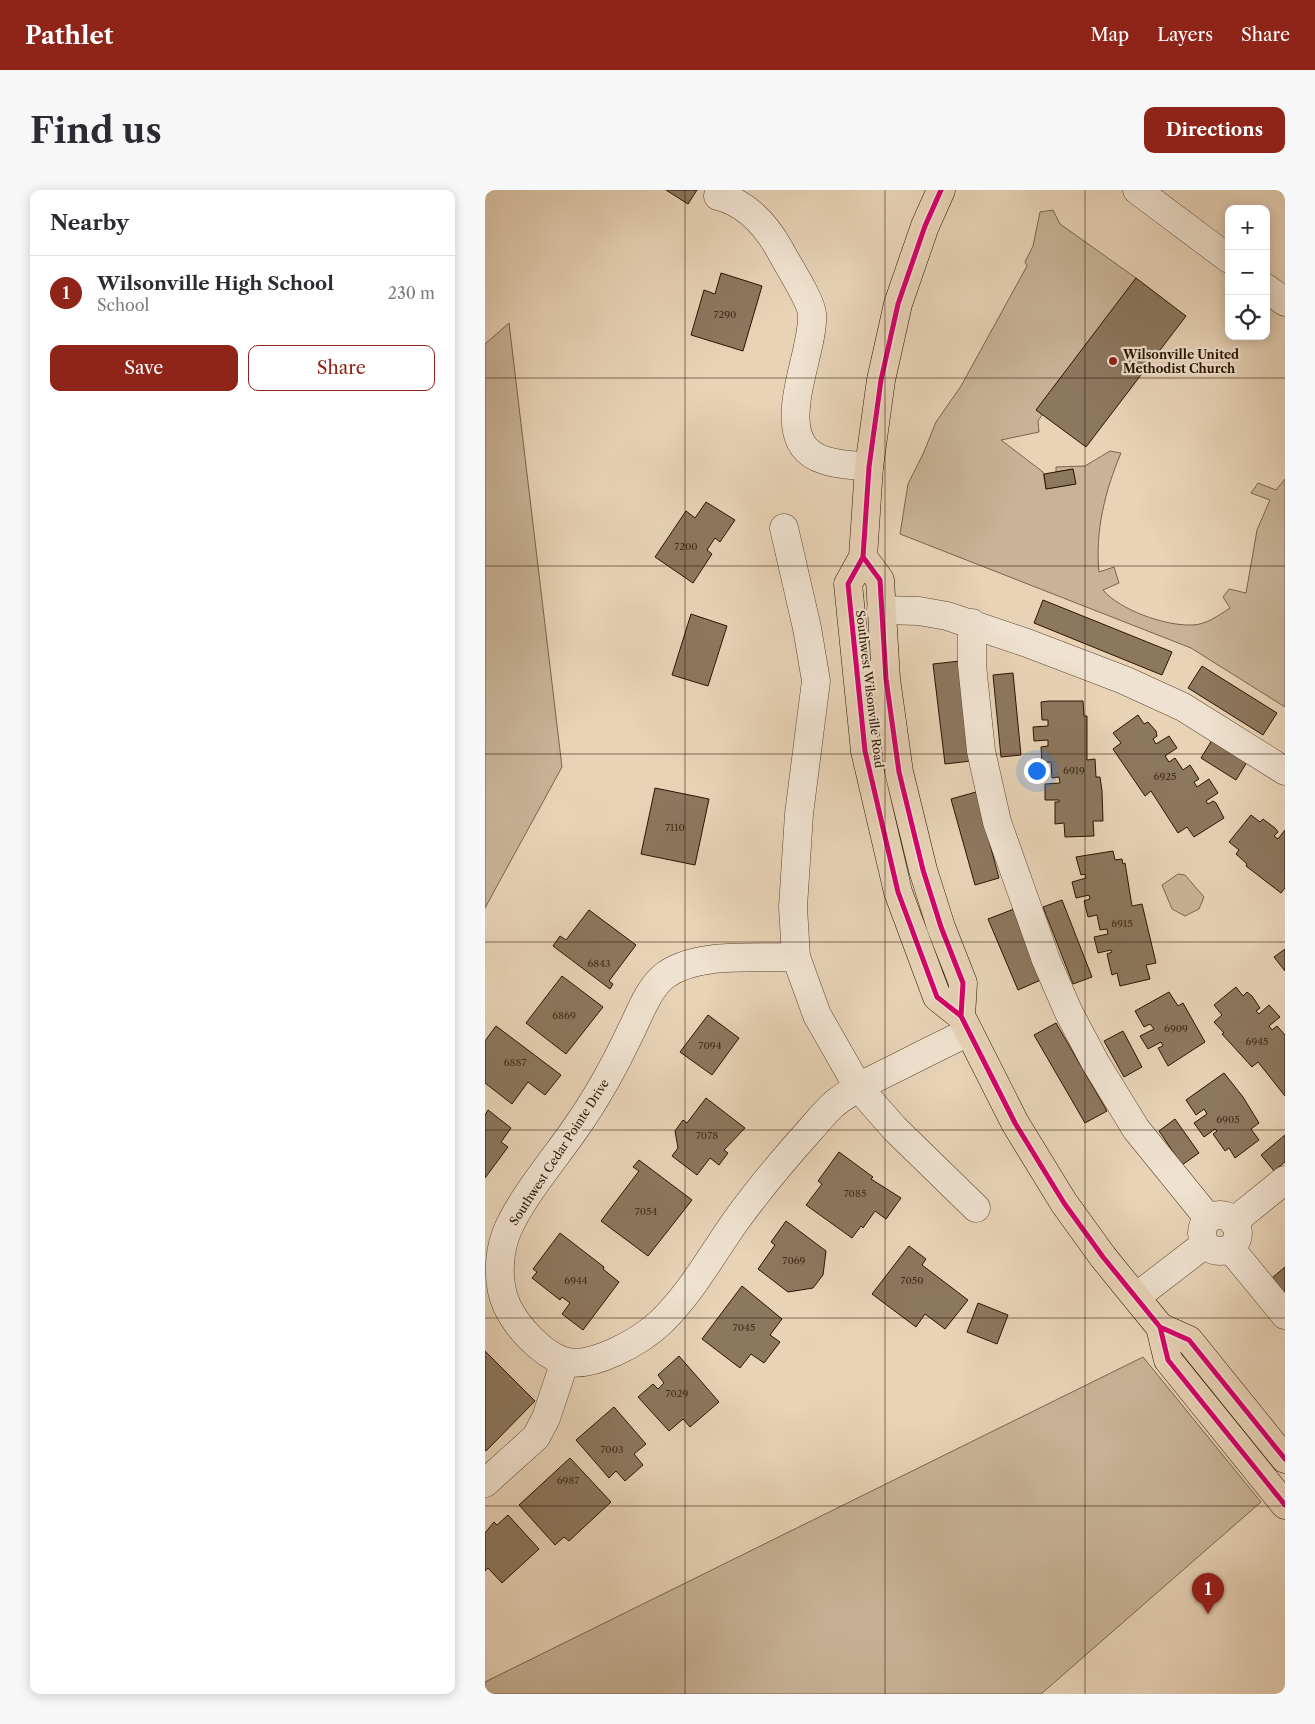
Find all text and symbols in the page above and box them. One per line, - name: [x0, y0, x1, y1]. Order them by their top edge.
- text: Pathlet: [25, 21, 113, 50]
- text: Map: [1091, 24, 1129, 46]
- text: Layers: [1157, 24, 1213, 46]
- text: Share: [1241, 24, 1290, 46]
- button: Directions: [1144, 107, 1285, 153]
- text: Find us: [30, 109, 162, 152]
- map controls: [1225, 205, 1270, 340]
- button: +: [1225, 205, 1270, 250]
- text: Nearby: [50, 210, 129, 235]
- button: −: [1225, 250, 1270, 295]
- text: Wilsonville High School: [97, 272, 334, 295]
- text: 1: [62, 283, 70, 303]
- text: 230 m: [388, 283, 435, 303]
- text: School: [97, 295, 149, 315]
- button: locate: [1225, 295, 1270, 340]
- house number: 7290: [714, 308, 736, 321]
- button: Save: [50, 345, 238, 391]
- button: Share: [248, 345, 435, 391]
- place label: Wilsonville United Methodist Church: [1122, 347, 1239, 376]
- marker: Wilsonville United Methodist Church: [1107, 355, 1119, 367]
- house number: 7200: [674, 540, 698, 553]
- street label: Southwest Wilsonville Road: [853, 609, 887, 769]
- your location: [1024, 758, 1050, 784]
- house number: 6919: [1063, 764, 1085, 777]
- house number: 6925: [1154, 770, 1176, 783]
- house number: 7110: [665, 821, 685, 834]
- house number: 6915: [1111, 917, 1133, 930]
- house number: 6843: [587, 957, 611, 970]
- house number: 6869: [552, 1009, 576, 1022]
- house number: 6909: [1164, 1022, 1188, 1035]
- house number: 6945: [1246, 1035, 1268, 1048]
- house number: 7094: [699, 1039, 722, 1052]
- house number: 6887: [504, 1056, 526, 1069]
- street label: Southwest Cedar Pointe Drive: [506, 1076, 612, 1228]
- house number: 6905: [1216, 1113, 1240, 1126]
- house number: 7078: [696, 1129, 718, 1142]
- house number: 7085: [844, 1187, 866, 1200]
- house number: 7054: [635, 1205, 657, 1218]
- house number: 7069: [783, 1254, 806, 1267]
- house number: 6944: [564, 1274, 588, 1287]
- house number: 7050: [900, 1274, 924, 1287]
- house number: 7045: [733, 1321, 755, 1334]
- house number: 7029: [666, 1387, 689, 1400]
- house number: 7003: [600, 1443, 624, 1456]
- house number: 6987: [557, 1474, 579, 1487]
- pin: 1: [1192, 1573, 1224, 1614]

